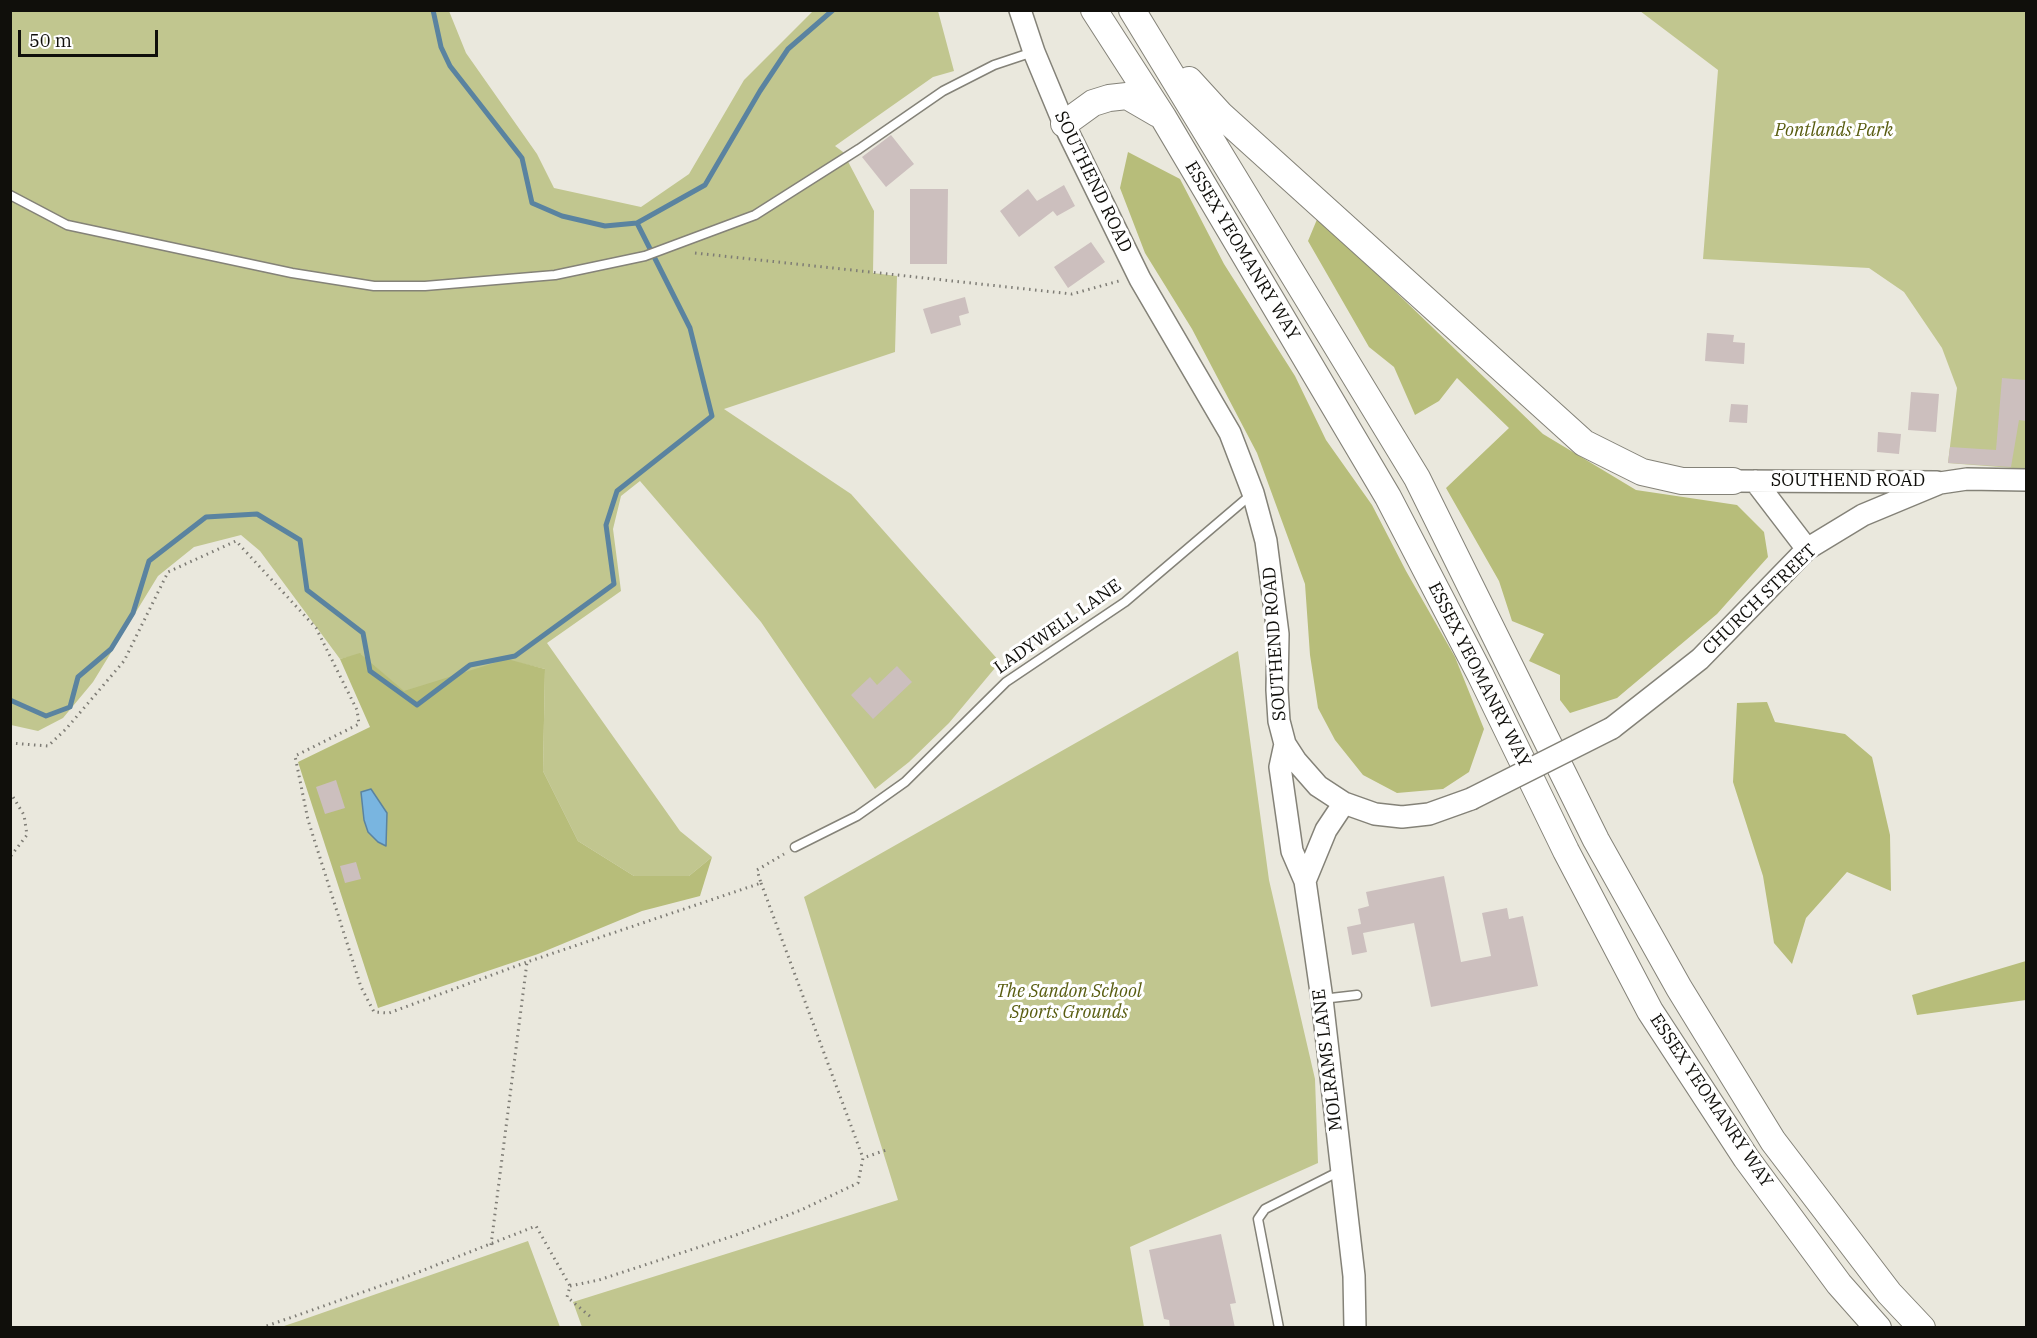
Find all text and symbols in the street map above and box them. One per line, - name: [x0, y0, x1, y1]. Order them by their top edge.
- scale bar: [21, 18, 160, 56]
- text: 50 m: [29, 29, 72, 52]
- street label: SOUTHEND ROAD: [1049, 108, 1137, 256]
- park label: Pontlands Park: [1775, 120, 1893, 142]
- street label: ESSEX YEOMANRY WAY: [1180, 158, 1304, 344]
- street label: SOUTHEND ROAD: [1771, 470, 1925, 492]
- street label: CHURCH STREET: [1699, 540, 1821, 660]
- street label: SOUTHEND ROAD: [1259, 566, 1291, 722]
- street label: LADYWELL LANE: [990, 575, 1126, 679]
- street label: ESSEX YEOMANRY WAY: [1423, 579, 1535, 771]
- park label: The Sandon School Sports Grounds: [996, 981, 1142, 1024]
- street label: MOLRAMS LANE: [1309, 988, 1347, 1132]
- street label: ESSEX YEOMANRY WAY: [1645, 1010, 1777, 1192]

